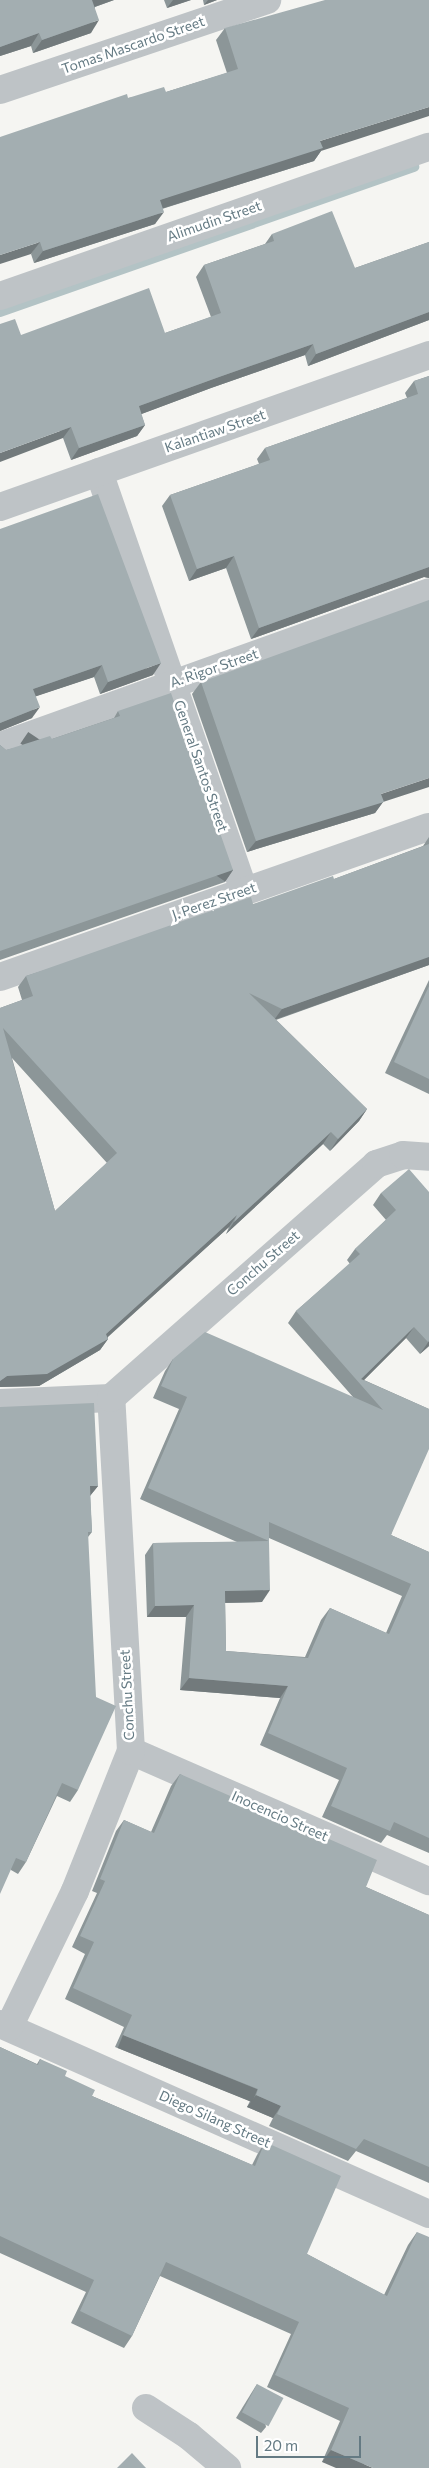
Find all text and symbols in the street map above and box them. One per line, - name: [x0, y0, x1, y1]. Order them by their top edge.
- street label: Tomas Mascardo Street: [59, 13, 207, 77]
- street label: Alimudin Street: [165, 197, 263, 245]
- street label: Kalantiaw Street: [162, 406, 268, 456]
- street label: A. Rigor Street: [168, 645, 260, 691]
- street label: General Santos Street: [171, 698, 231, 834]
- street label: J. Perez Street: [170, 879, 258, 923]
- street label: Conchu Street: [223, 1227, 303, 1299]
- street label: Conchu Street: [116, 1649, 138, 1741]
- street label: Inocencio Street: [229, 1787, 331, 1845]
- street label: Diego Silang Street: [157, 2087, 273, 2151]
- scale bar: [259, 2426, 364, 2458]
- text: 20 m: [264, 2436, 298, 2454]

